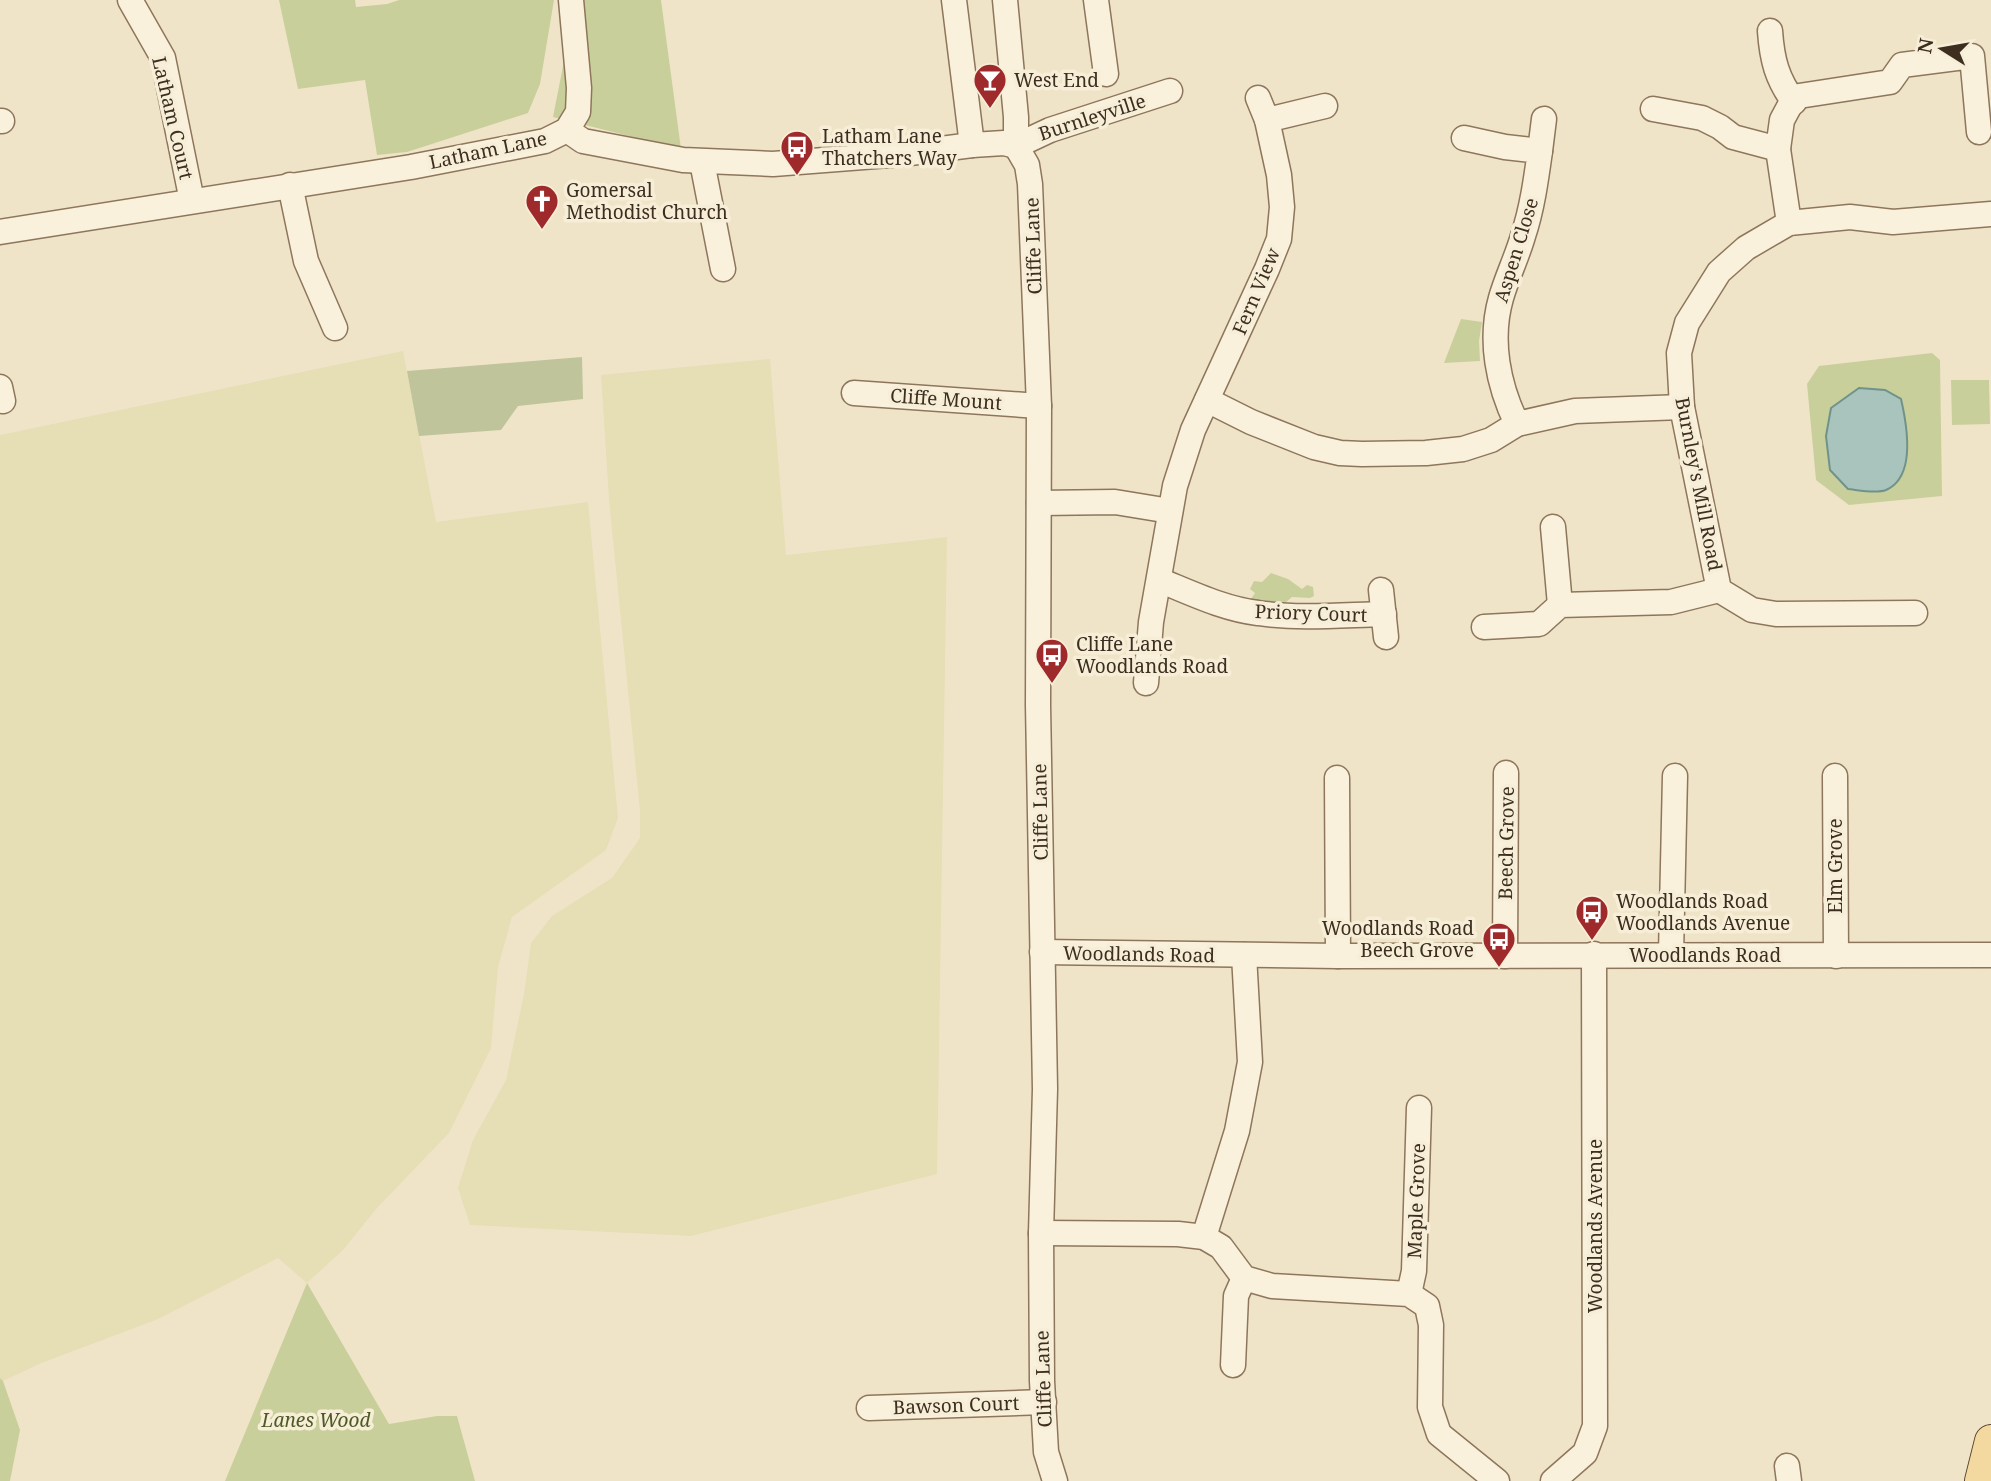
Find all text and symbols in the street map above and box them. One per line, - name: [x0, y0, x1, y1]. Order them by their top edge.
- north arrow: [1907, 14, 1977, 84]
- text: N: [1911, 36, 1940, 56]
- street label: Latham Court: [146, 54, 200, 182]
- bar icon: West End: [971, 61, 1009, 110]
- place label: West End: [1014, 67, 1099, 93]
- street label: Burnleyville: [1035, 87, 1149, 147]
- place label: Latham Lane Thatchers Way: [822, 123, 957, 171]
- street label: Latham Lane: [427, 125, 549, 175]
- bus stop icon: Latham Lane Thatchers Way: [778, 128, 816, 177]
- place label: Gomersal Methodist Church: [566, 177, 728, 225]
- church icon: Gomersal Methodist Church: [523, 182, 561, 231]
- street label: Aspen Close: [1488, 194, 1544, 306]
- street label: Cliffe Lane: [1018, 197, 1048, 295]
- street label: Fern View: [1226, 243, 1286, 339]
- street label: Cliffe Mount: [889, 382, 1003, 416]
- street label: Burnley's Mill Road: [1669, 395, 1729, 573]
- street label: Priory Court: [1254, 598, 1368, 628]
- place label: Cliffe Lane Woodlands Road: [1076, 631, 1228, 679]
- bus stop icon: Cliffe Lane Woodlands Road: [1033, 636, 1071, 685]
- street label: Cliffe Lane: [1026, 763, 1054, 861]
- street label: Beech Grove: [1492, 786, 1520, 900]
- street label: Elm Grove: [1822, 818, 1848, 914]
- place label: Woodlands Road Woodlands Avenue: [1616, 888, 1790, 936]
- bus stop icon: Woodlands Road Woodlands Avenue: [1573, 893, 1611, 942]
- place label: Woodlands Road Beech Grove: [1322, 915, 1474, 963]
- bus stop icon: Woodlands Road Beech Grove: [1480, 920, 1518, 969]
- street label: Woodlands Road: [1063, 940, 1216, 968]
- street label: Woodlands Road: [1629, 942, 1781, 968]
- street label: Woodlands Avenue: [1582, 1139, 1608, 1313]
- street label: Maple Grove: [1401, 1143, 1431, 1259]
- street label: Cliffe Lane: [1028, 1330, 1058, 1428]
- street label: Bawson Court: [892, 1390, 1020, 1420]
- park label: Lanes Wood: [261, 1407, 371, 1433]

